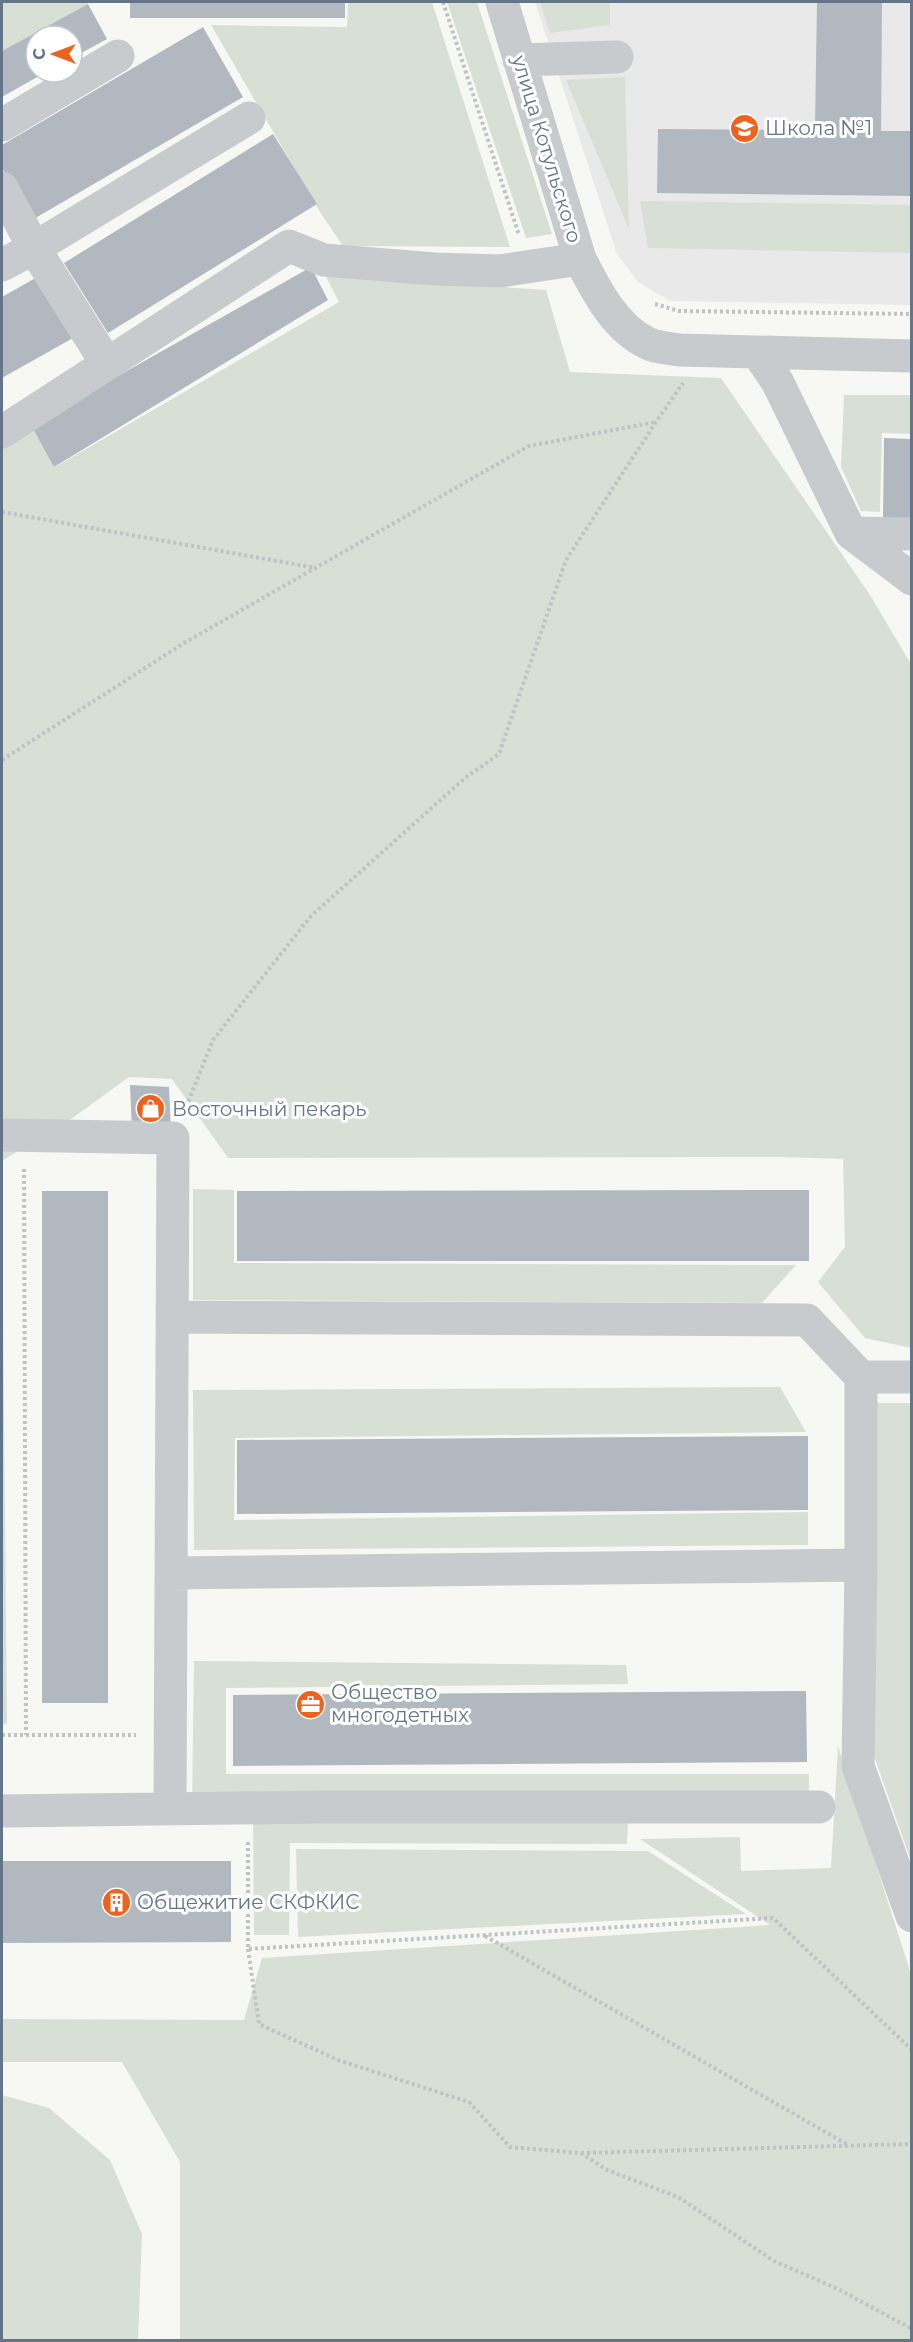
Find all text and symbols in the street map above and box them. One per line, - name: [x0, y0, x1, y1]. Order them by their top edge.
- north arrow: [24, 24, 84, 84]
- text: С: [30, 48, 49, 60]
- street label: улица Котульского: [507, 52, 587, 246]
- school or university icon: Школа №1: [728, 112, 760, 144]
- place label: Школа №1: [765, 116, 872, 140]
- shop icon: Восточный пекарь: [135, 1093, 167, 1125]
- place label: Восточный пекарь: [172, 1097, 367, 1121]
- place label: Общество многодетных: [331, 1680, 469, 1727]
- office icon: Общество многодетных: [294, 1688, 326, 1720]
- building icon: Общежитие СКФКИС: [100, 1886, 132, 1918]
- place label: Общежитие СКФКИС: [137, 1890, 360, 1914]

